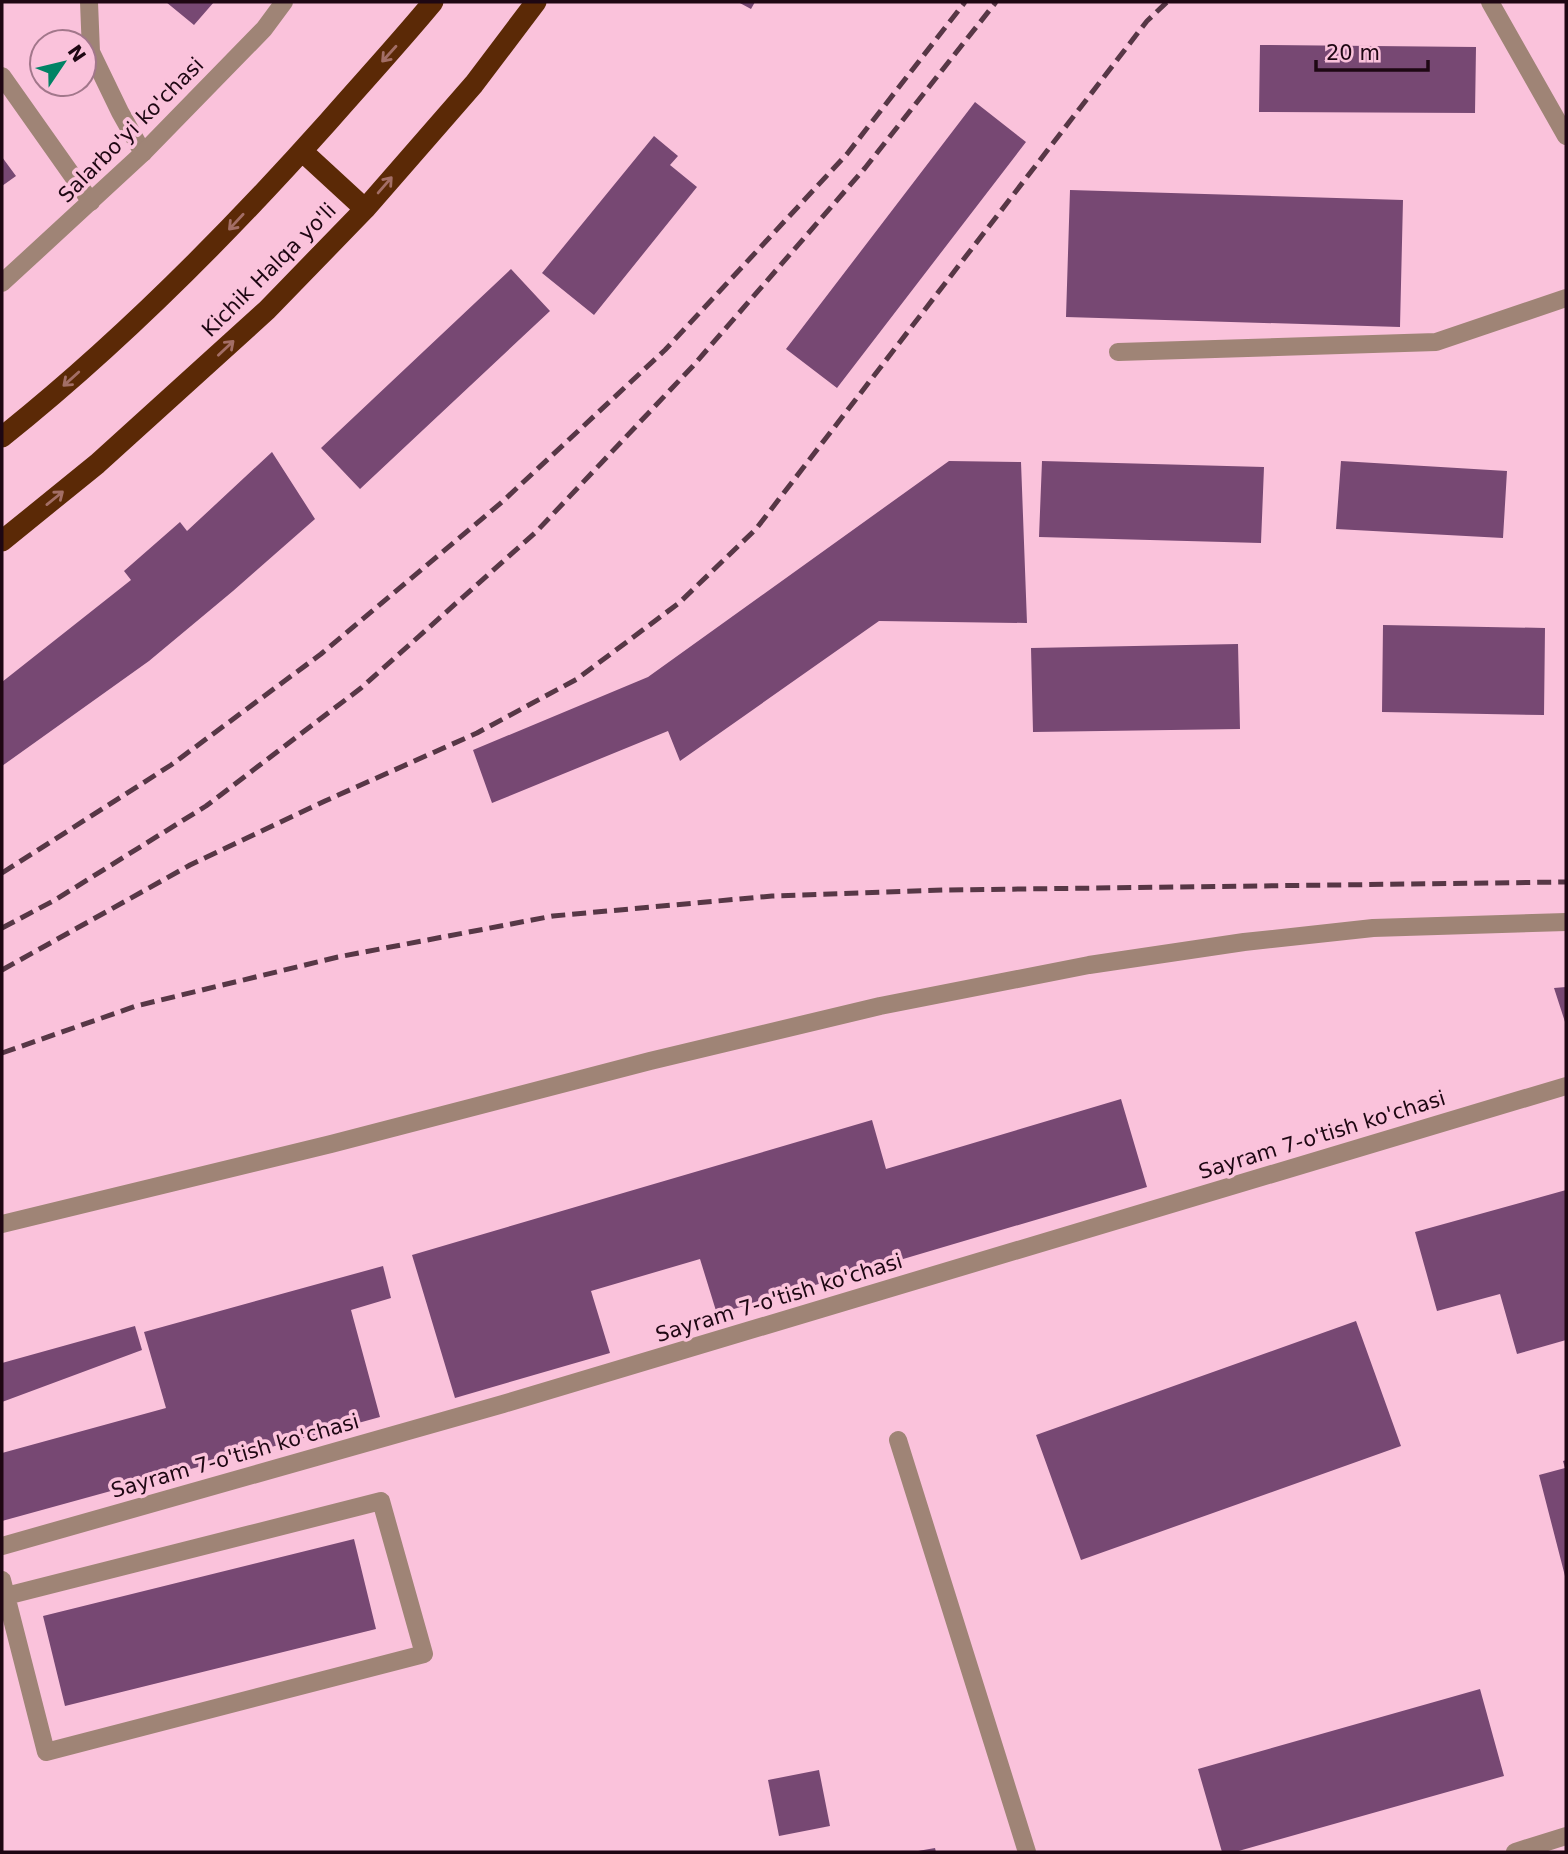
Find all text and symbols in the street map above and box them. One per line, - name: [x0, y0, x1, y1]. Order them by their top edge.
- north arrow: [28, 28, 98, 98]
- scale bar: [1316, 28, 1428, 72]
- text: N: [63, 40, 90, 66]
- text: 20 m: [1326, 41, 1380, 65]
- one-way arrow: [381, 45, 397, 63]
- street label: Salarbo'yi ko'chasi: [54, 53, 208, 207]
- one-way arrow: [377, 177, 393, 195]
- street label: Kichik Halqa yo'li: [197, 198, 341, 342]
- one-way arrow: [227, 213, 244, 230]
- one-way arrow: [217, 340, 235, 356]
- one-way arrow: [62, 371, 80, 387]
- one-way arrow: [45, 490, 63, 505]
- street label: Sayram 7-o'tish ko'chasi: [1196, 1086, 1448, 1184]
- street label: Sayram 7-o'tish ko'chasi: [653, 1249, 905, 1347]
- street label: Sayram 7-o'tish ko'chasi: [108, 1409, 362, 1503]

